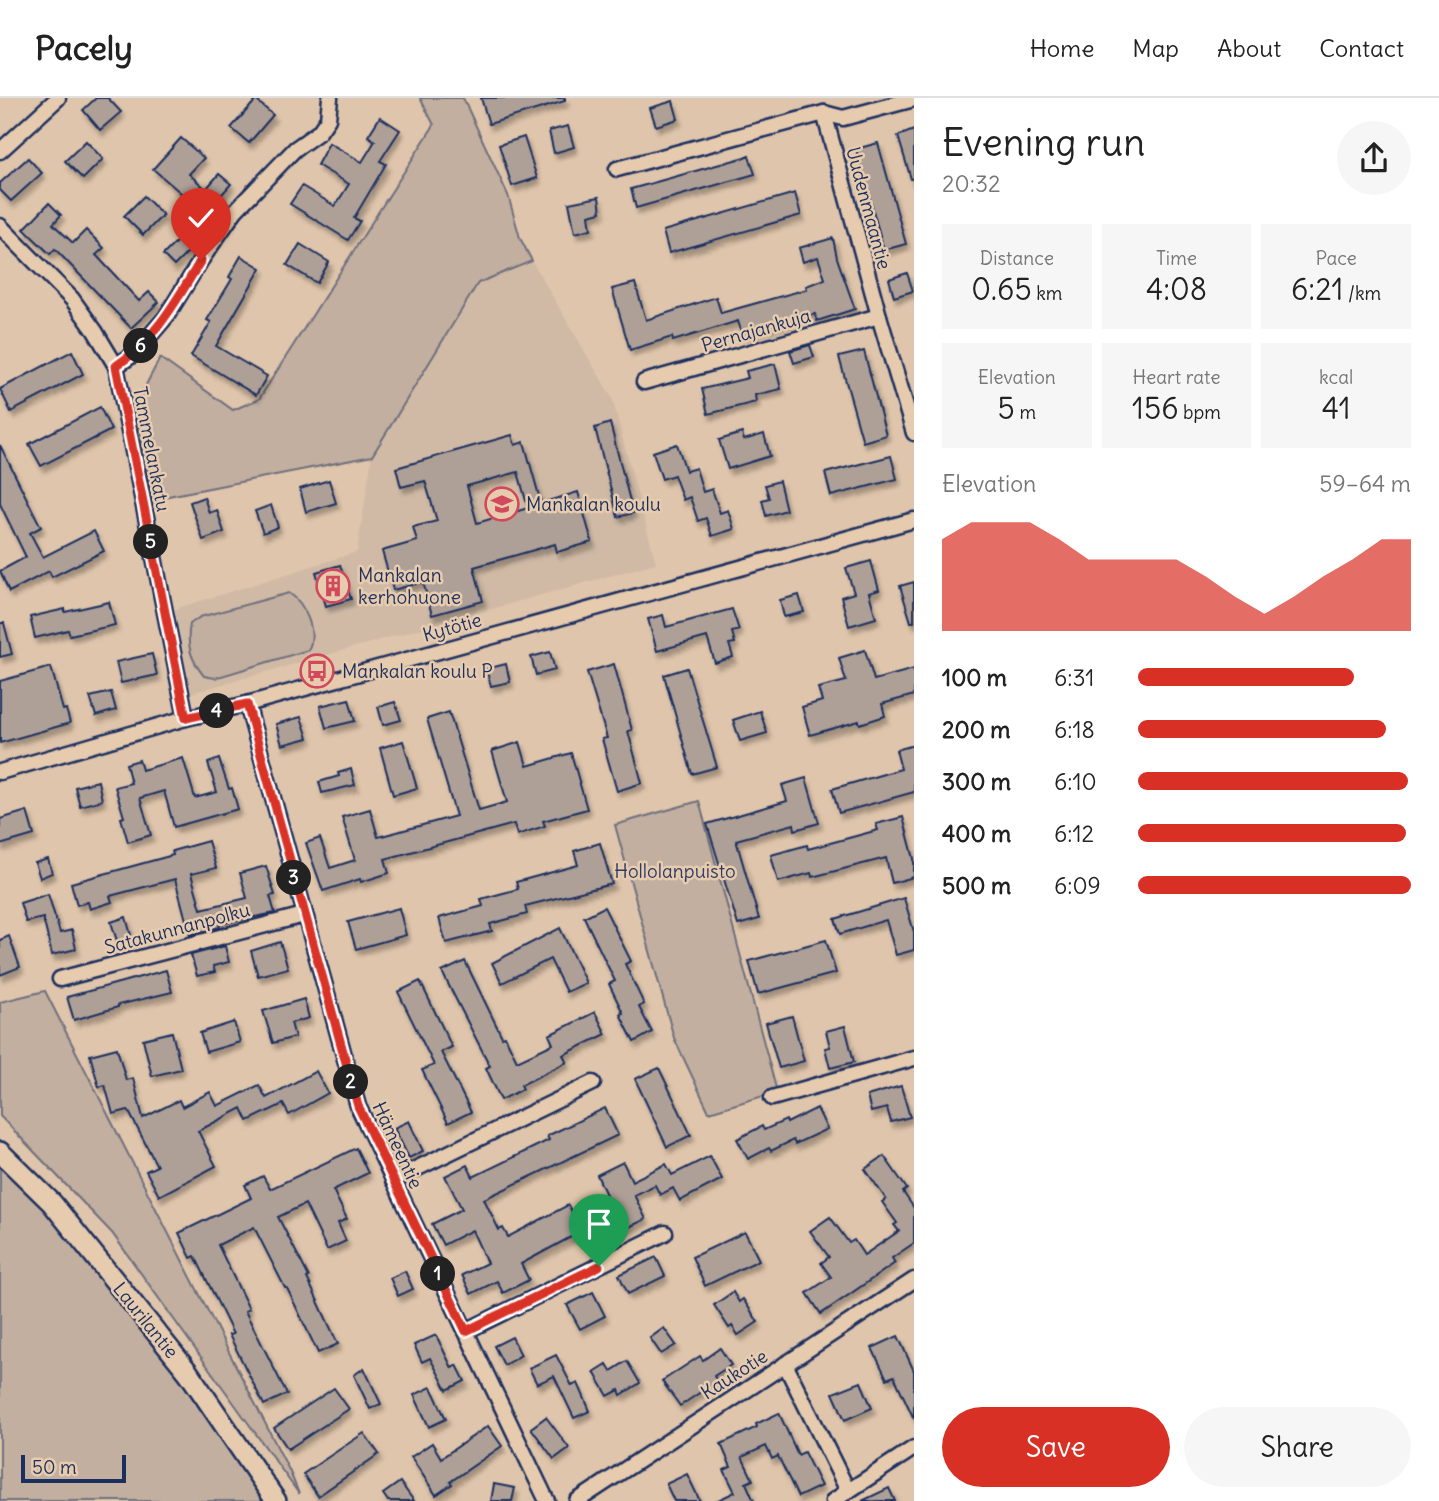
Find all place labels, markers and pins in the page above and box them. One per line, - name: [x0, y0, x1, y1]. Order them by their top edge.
- pin: [171, 188, 231, 260]
- pin: 6: [124, 328, 158, 364]
- school or university icon: Mankalan koulu: [483, 485, 521, 523]
- place label: Mankalan koulu: [526, 492, 661, 516]
- pin: 5: [134, 524, 168, 560]
- place label: Mankalan kerhohuone: [358, 563, 461, 609]
- building icon: Mankalan kerhohuone: [314, 567, 352, 605]
- bus stop icon: Mankalan koulu P: [298, 652, 336, 690]
- place label: Mankalan koulu P: [342, 659, 493, 683]
- pin: 4: [200, 694, 234, 728]
- pin: 3: [276, 860, 312, 896]
- pin: 2: [334, 1065, 368, 1100]
- pin: [569, 1194, 629, 1266]
- pin: 1: [420, 1256, 456, 1292]

